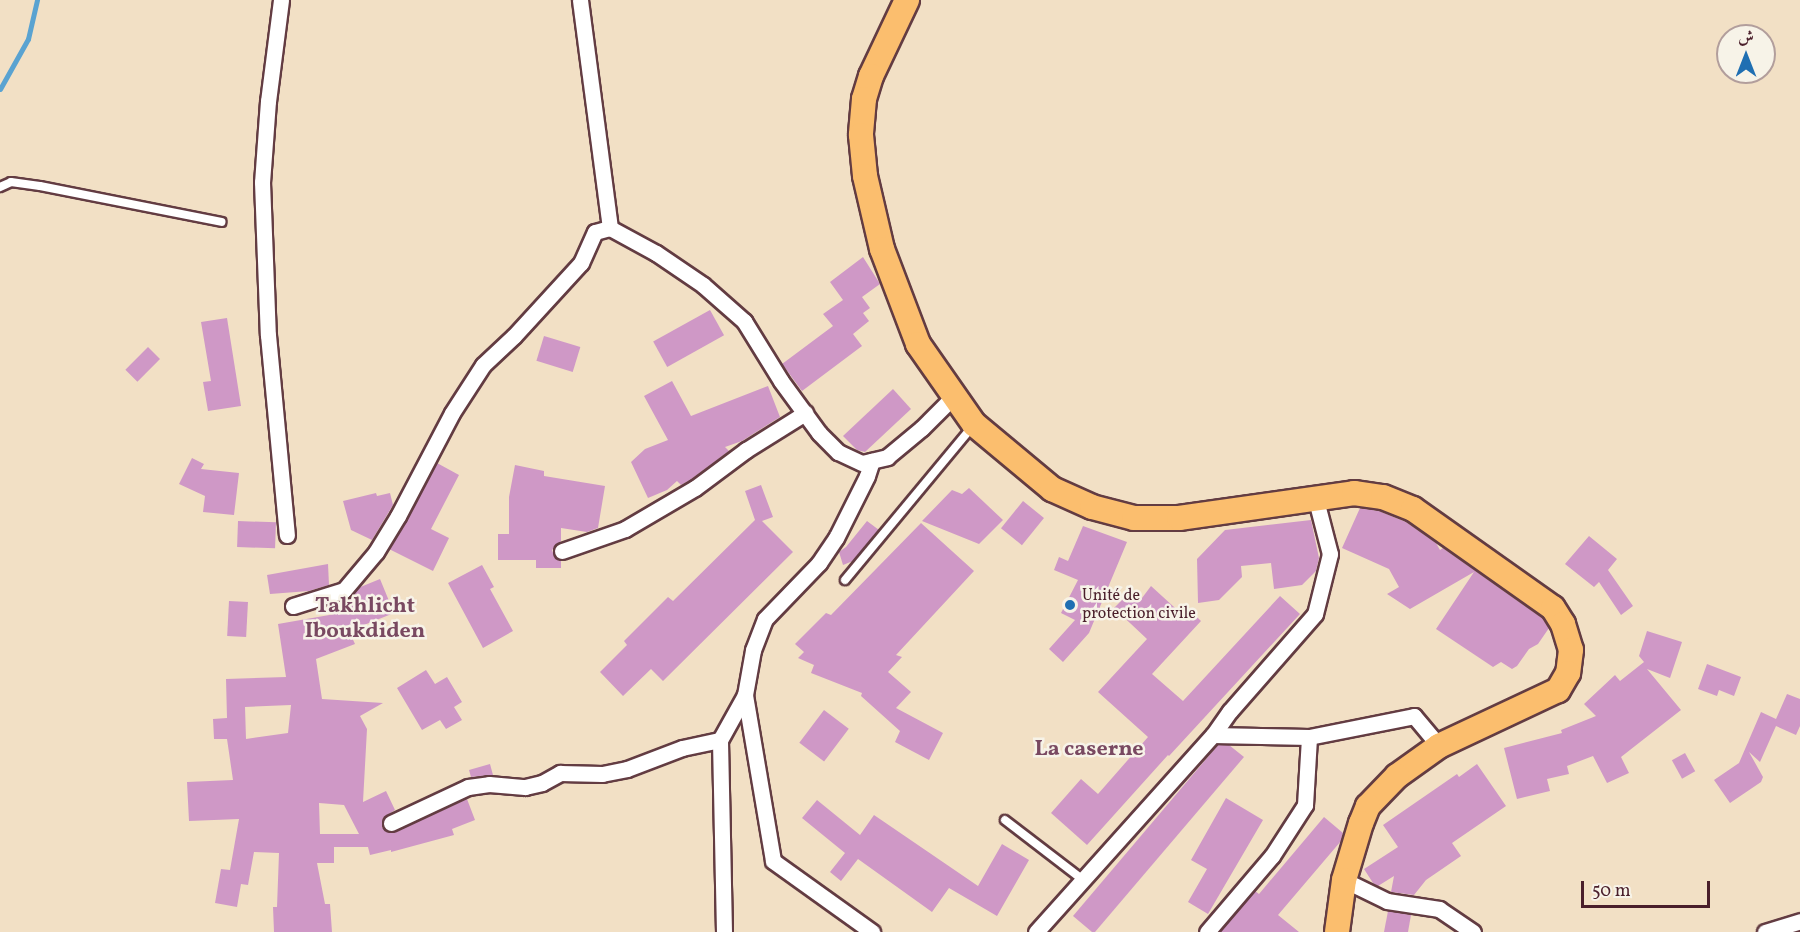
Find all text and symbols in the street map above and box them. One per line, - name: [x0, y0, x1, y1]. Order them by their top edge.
- north arrow: [1716, 24, 1776, 84]
- text: ش: [1738, 27, 1754, 49]
- place label: Unité de protection civile: [1082, 586, 1196, 624]
- district label: Takhlicht Iboukdiden: [305, 593, 425, 644]
- marker: Unité de protection civile: [1063, 598, 1077, 612]
- district label: La caserne: [1034, 737, 1144, 763]
- scale bar: [1584, 869, 1713, 907]
- text: 50 m: [1592, 879, 1631, 904]

